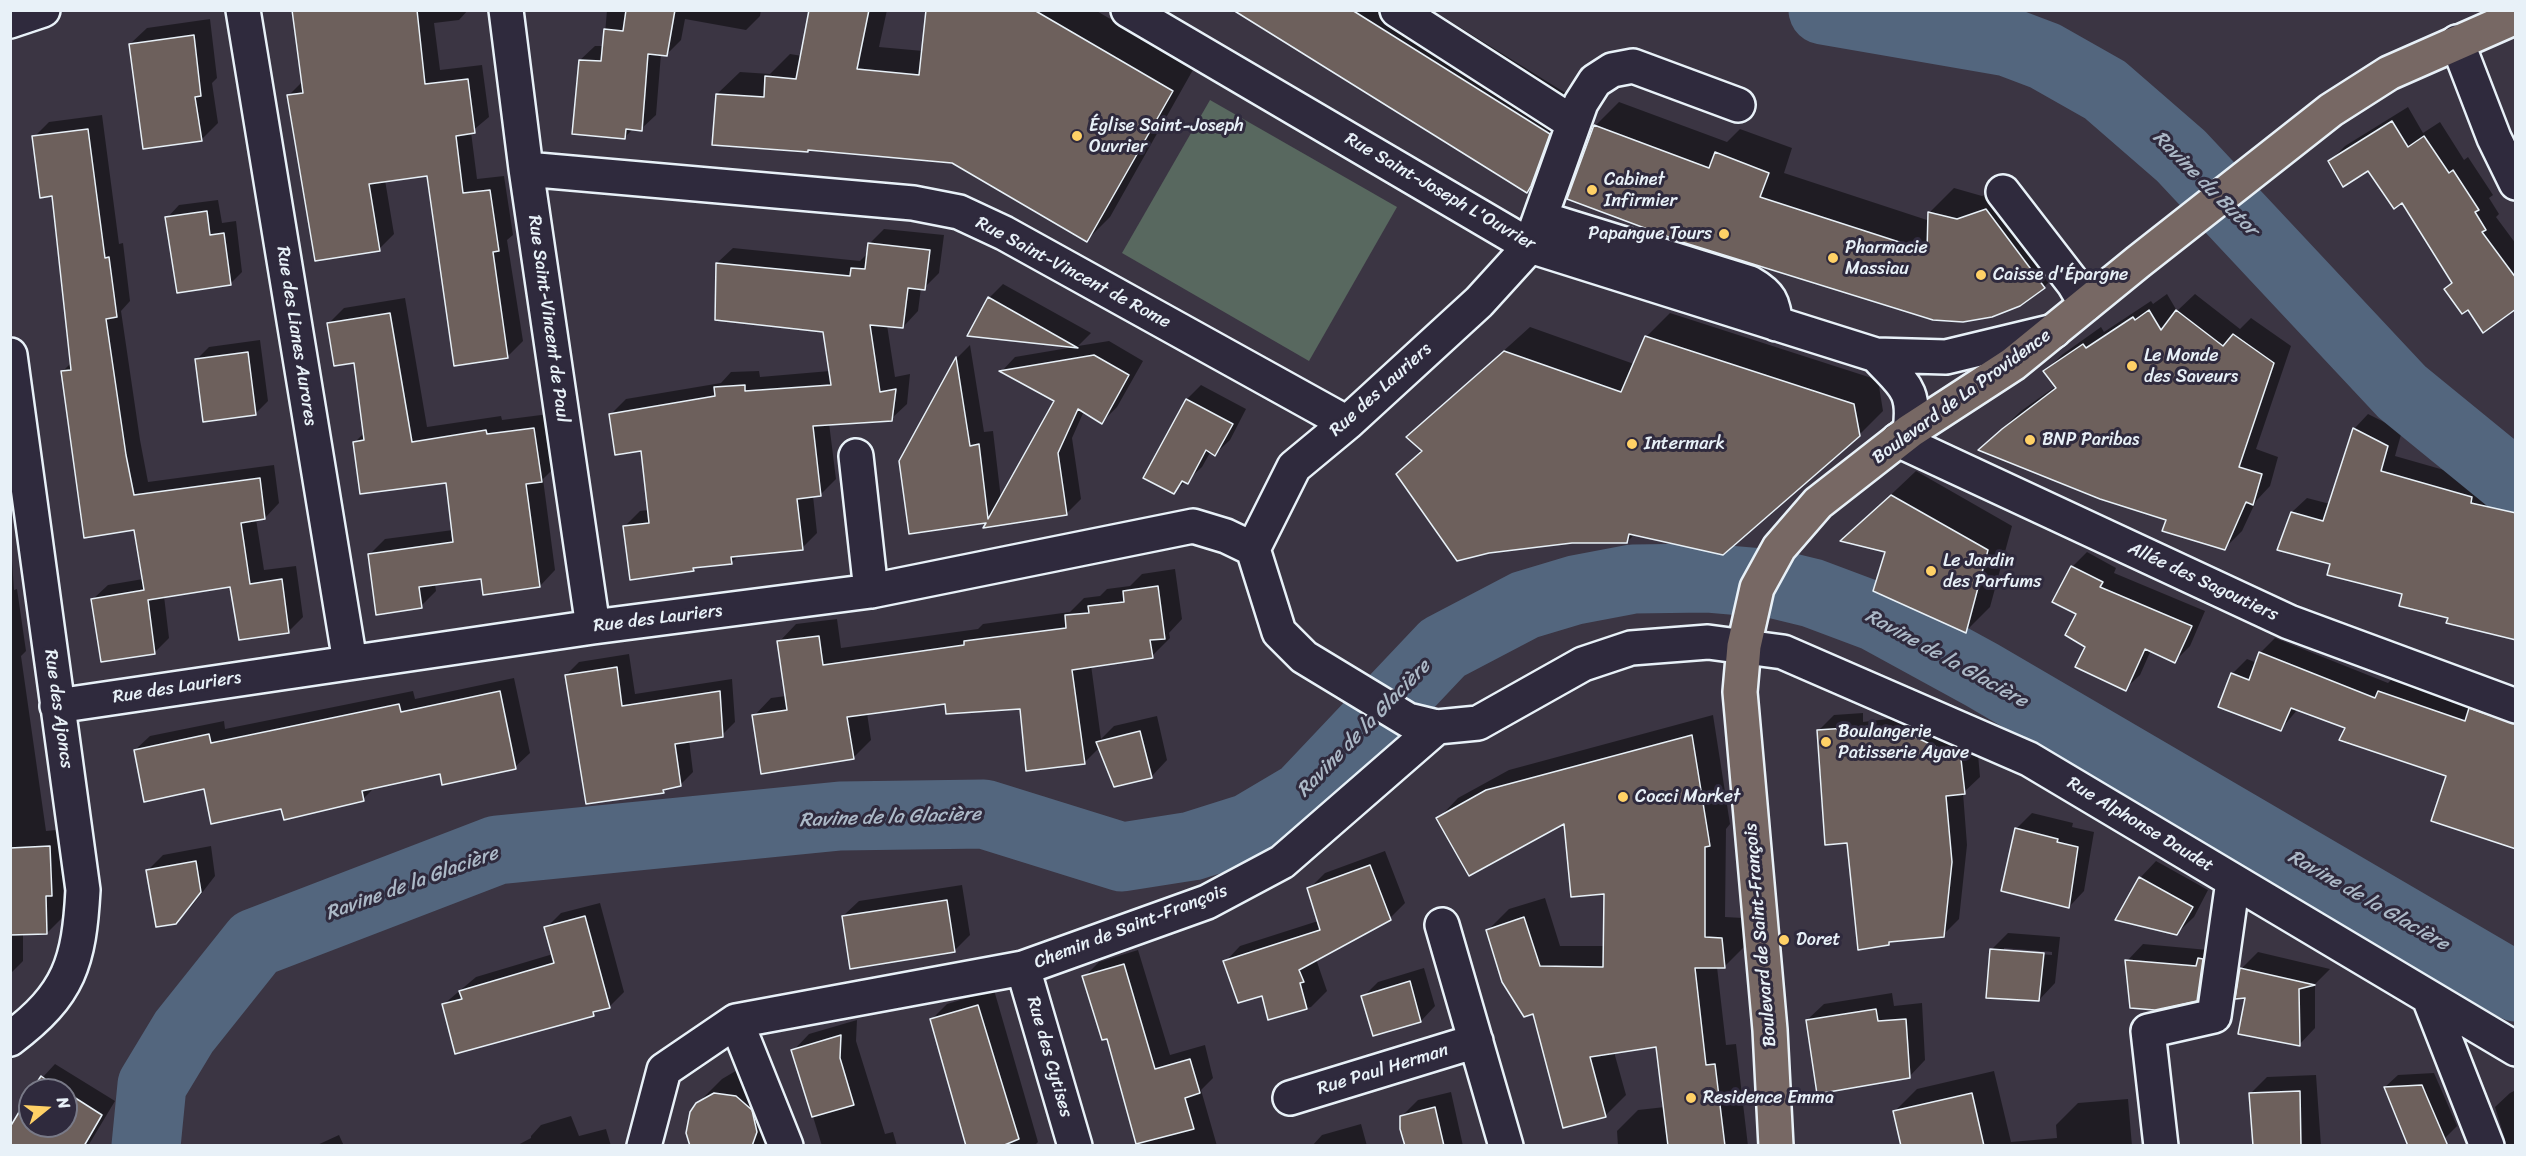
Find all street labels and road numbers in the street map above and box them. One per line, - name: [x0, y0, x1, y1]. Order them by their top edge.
- street label: Rue Saint-Joseph L'Ouvrier: [1341, 129, 1539, 255]
- street label: Rue Saint-Vincent de Rome: [972, 212, 1174, 334]
- street label: Rue Saint-Vincent de Paul: [523, 214, 573, 424]
- street label: Rue des Lianes Aurores: [271, 245, 321, 427]
- street label: Boulevard de La Providence: [1869, 325, 2055, 469]
- street label: Rue des Lauriers: [1326, 339, 1436, 441]
- street label: Allée des Sagoutiers: [2125, 538, 2281, 626]
- street label: Rue des Lauriers: [592, 600, 724, 638]
- street label: Rue des Ajoncs: [39, 648, 77, 770]
- street label: Rue des Lauriers: [111, 667, 243, 709]
- street label: Rue Alphonse Daudet: [2063, 773, 2217, 877]
- street label: Boulevard de Saint-François: [1740, 822, 1782, 1048]
- street label: Chemin de Saint-François: [1031, 880, 1231, 974]
- street label: Rue des Cytises: [1021, 994, 1077, 1120]
- street label: Rue Paul Herman: [1315, 1040, 1451, 1100]

